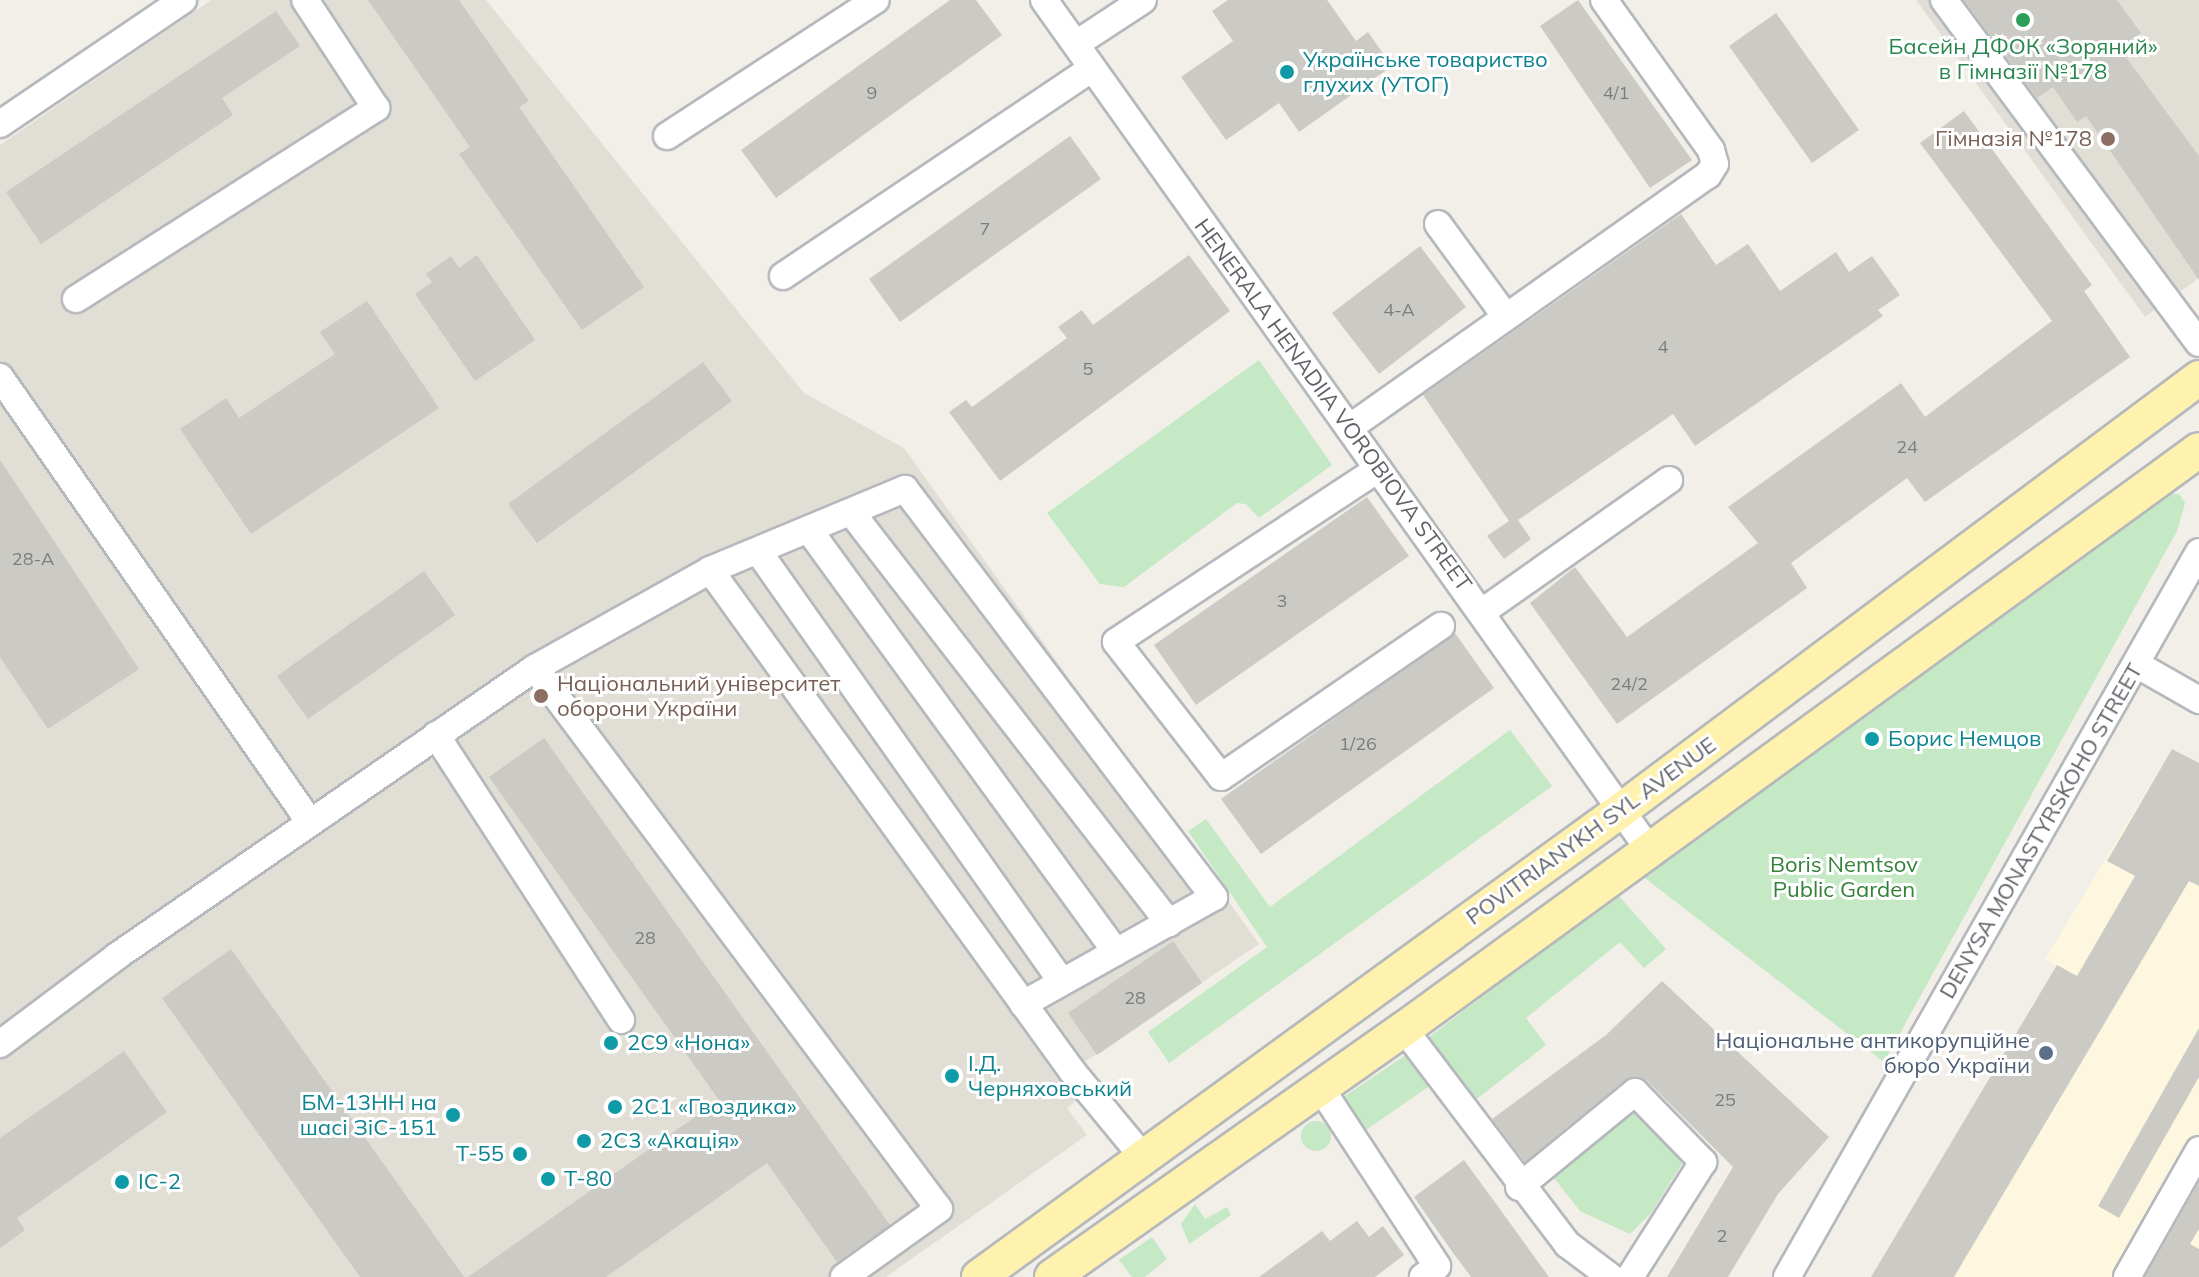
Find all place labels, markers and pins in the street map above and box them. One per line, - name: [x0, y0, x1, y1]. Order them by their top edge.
- marker: Басейн ДФОК «Зоряний» в Гімназії №178: [2014, 11, 2032, 29]
- place label: Басейн ДФОК «Зоряний» в Гімназії №178: [1888, 33, 2158, 84]
- place label: Українське товариство глухих (УТОГ): [1303, 46, 1548, 98]
- marker: Українське товариство глухих (УТОГ): [1278, 63, 1296, 81]
- place label: Гімназія №178: [1935, 126, 2092, 152]
- marker: Гімназія №178: [2099, 130, 2117, 148]
- place label: Національний університет оборони України: [557, 670, 840, 722]
- marker: Національний університет оборони України: [532, 687, 550, 705]
- place label: Борис Немцов: [1888, 726, 2041, 752]
- marker: Борис Немцов: [1863, 730, 1881, 748]
- place label: Національне антикорупційне бюро України: [1715, 1027, 2030, 1078]
- place label: 2С9 «Нона»: [627, 1030, 750, 1056]
- marker: 2С9 «Нона»: [602, 1034, 620, 1052]
- marker: Національне антикорупційне бюро України: [2037, 1044, 2055, 1062]
- place label: І.Д. Черняховський: [968, 1050, 1132, 1102]
- marker: І.Д. Черняховський: [943, 1067, 961, 1085]
- place label: БМ-13НН на шасі ЗіС-151: [300, 1089, 437, 1140]
- place label: 2С1 «Гвоздика»: [631, 1094, 796, 1120]
- marker: 2С1 «Гвоздика»: [606, 1098, 624, 1116]
- marker: БМ-13НН на шасі ЗіС-151: [444, 1106, 462, 1124]
- place label: 2С3 «Акація»: [600, 1128, 739, 1154]
- marker: 2С3 «Акація»: [575, 1132, 593, 1150]
- place label: Т-55: [456, 1141, 504, 1167]
- marker: Т-55: [511, 1145, 529, 1163]
- place label: Т-80: [564, 1166, 612, 1192]
- place label: ІС-2: [138, 1169, 181, 1195]
- marker: Т-80: [539, 1170, 557, 1188]
- marker: ІС-2: [113, 1173, 131, 1191]

